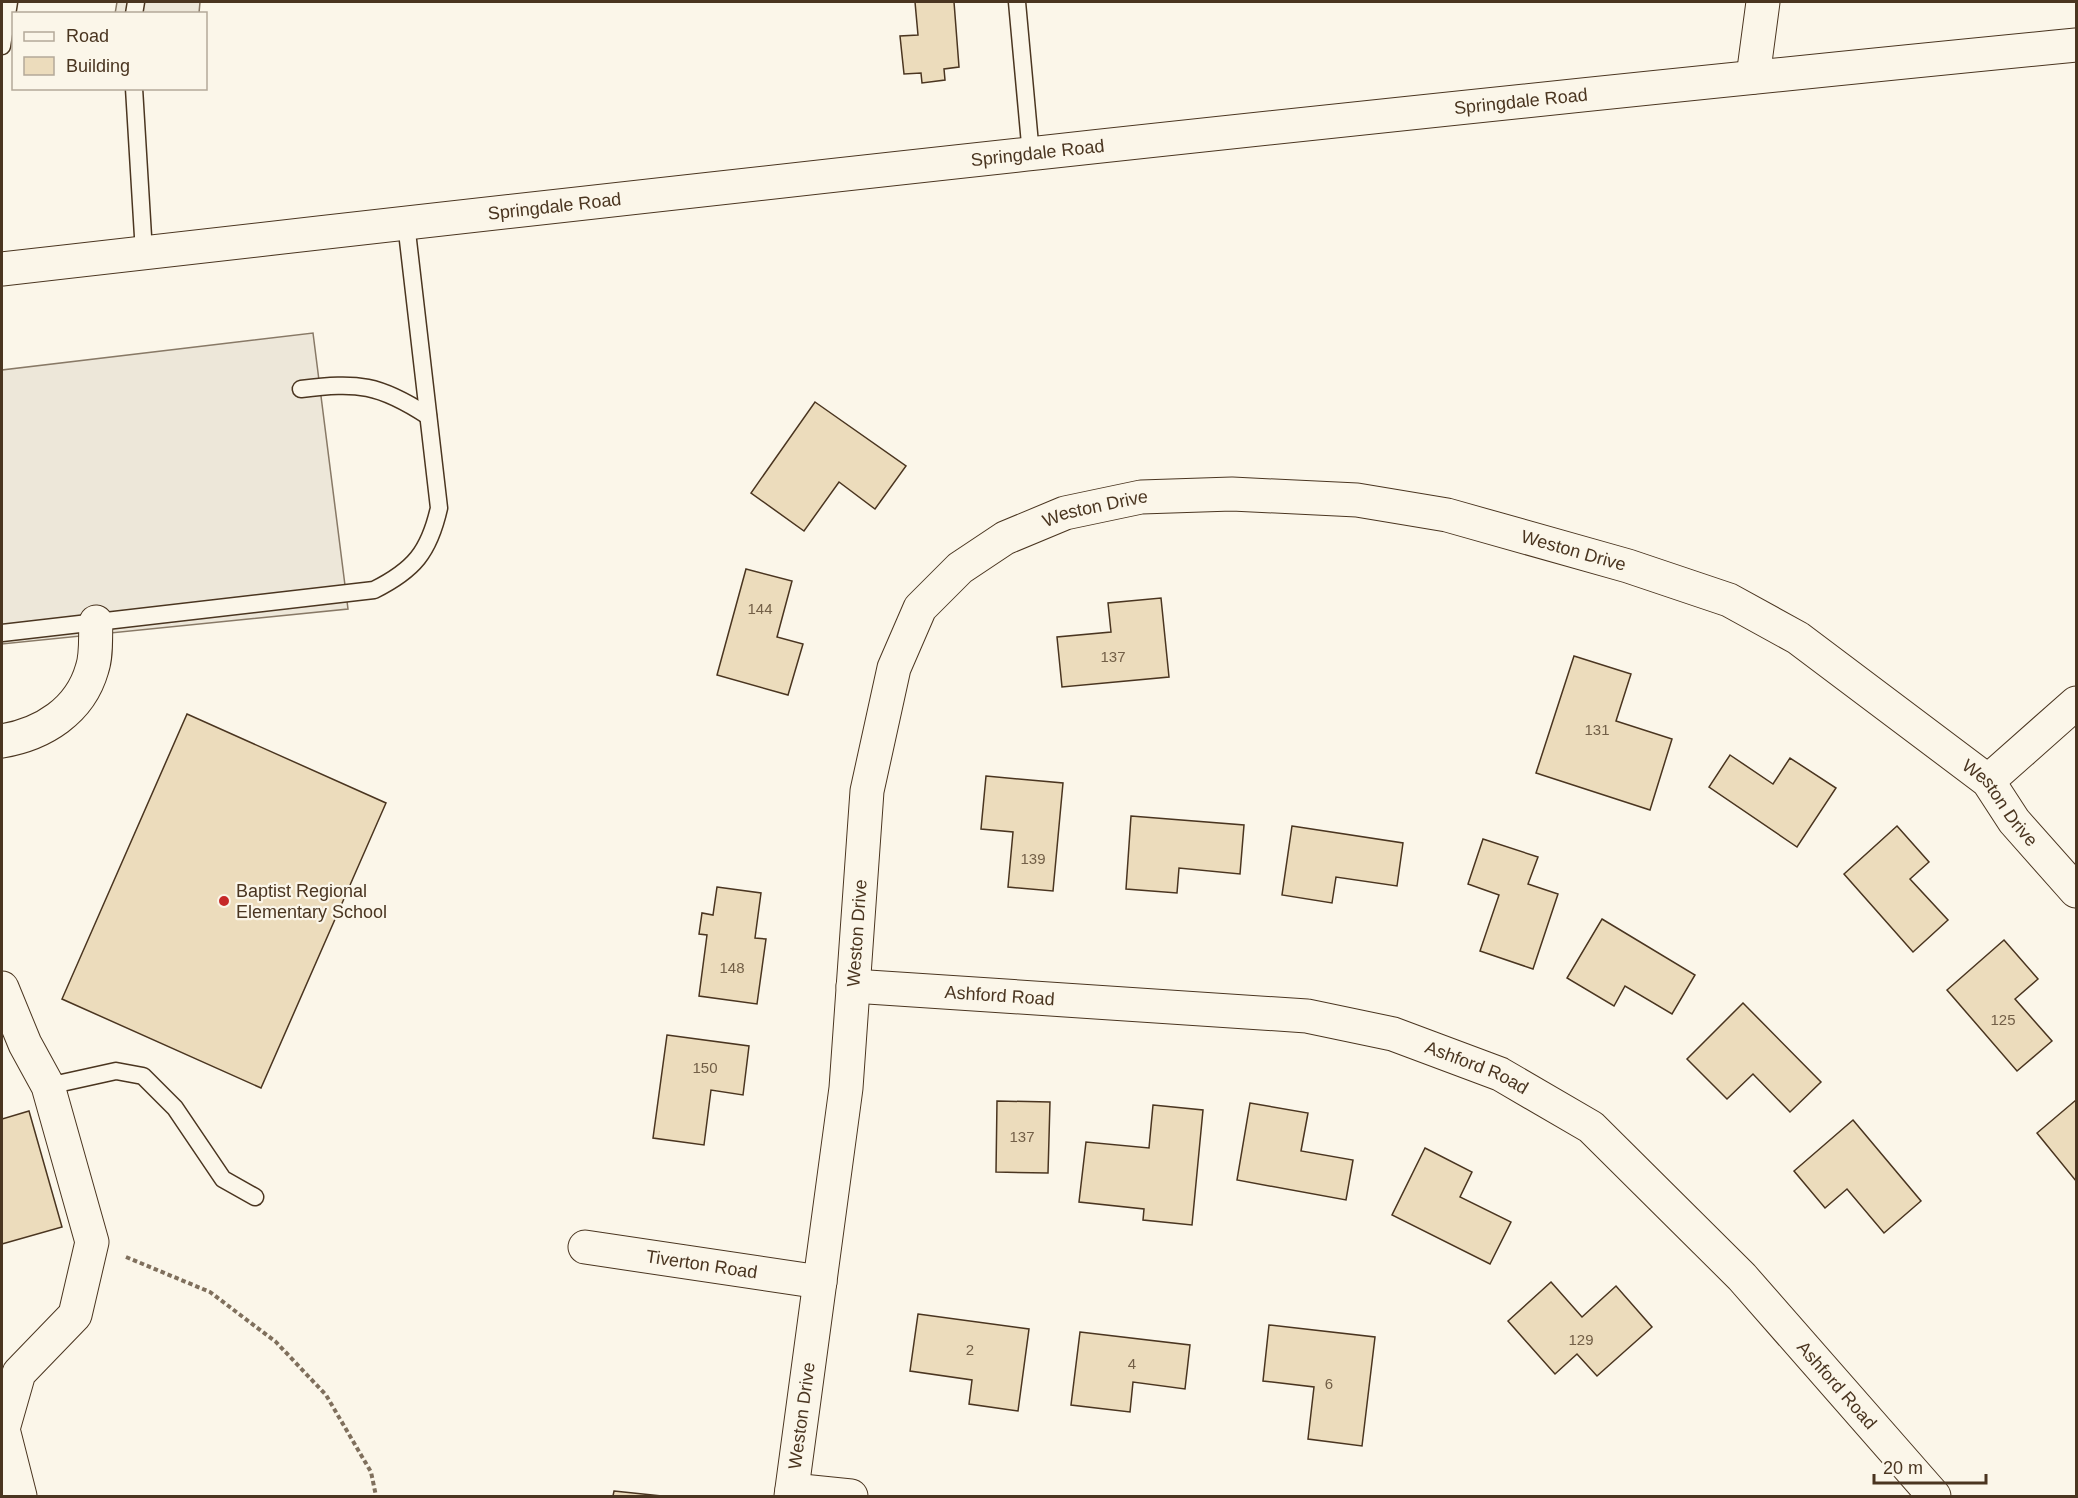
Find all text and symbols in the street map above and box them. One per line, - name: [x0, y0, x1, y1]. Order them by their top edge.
- legend: [12, 12, 207, 90]
- text: Road: [66, 26, 109, 46]
- text: Building: [66, 56, 130, 76]
- street label: Springdale Road: [1453, 84, 1589, 118]
- street label: Springdale Road: [970, 136, 1105, 170]
- street label: Springdale Road: [487, 189, 622, 224]
- street label: Weston Drive: [1040, 487, 1148, 531]
- street label: Weston Drive: [1519, 526, 1628, 575]
- house number: 144: [747, 600, 773, 617]
- house number: 137: [1100, 648, 1126, 665]
- house number: 131: [1584, 721, 1610, 738]
- street label: Weston Drive: [1958, 755, 2042, 850]
- house number: 139: [1020, 850, 1046, 867]
- street label: Weston Drive: [843, 879, 871, 988]
- place label: Baptist Regional Elementary School: [236, 881, 387, 922]
- marker: Baptist Regional Elementary School: [217, 894, 231, 908]
- house number: 148: [719, 959, 745, 976]
- street label: Ashford Road: [944, 982, 1055, 1009]
- house number: 125: [1990, 1011, 2016, 1028]
- street label: Ashford Road: [1422, 1037, 1532, 1098]
- house number: 150: [692, 1059, 718, 1076]
- house number: 137: [1009, 1128, 1035, 1145]
- street label: Tiverton Road: [645, 1246, 759, 1283]
- house number: 129: [1568, 1331, 1594, 1348]
- street label: Ashford Road: [1793, 1337, 1881, 1433]
- house number: 2: [966, 1341, 974, 1358]
- house number: 4: [1128, 1355, 1136, 1372]
- street label: Weston Drive: [785, 1361, 819, 1470]
- house number: 6: [1325, 1375, 1333, 1392]
- scale bar: [1874, 1447, 1986, 1485]
- text: 20 m: [1883, 1458, 1923, 1478]

